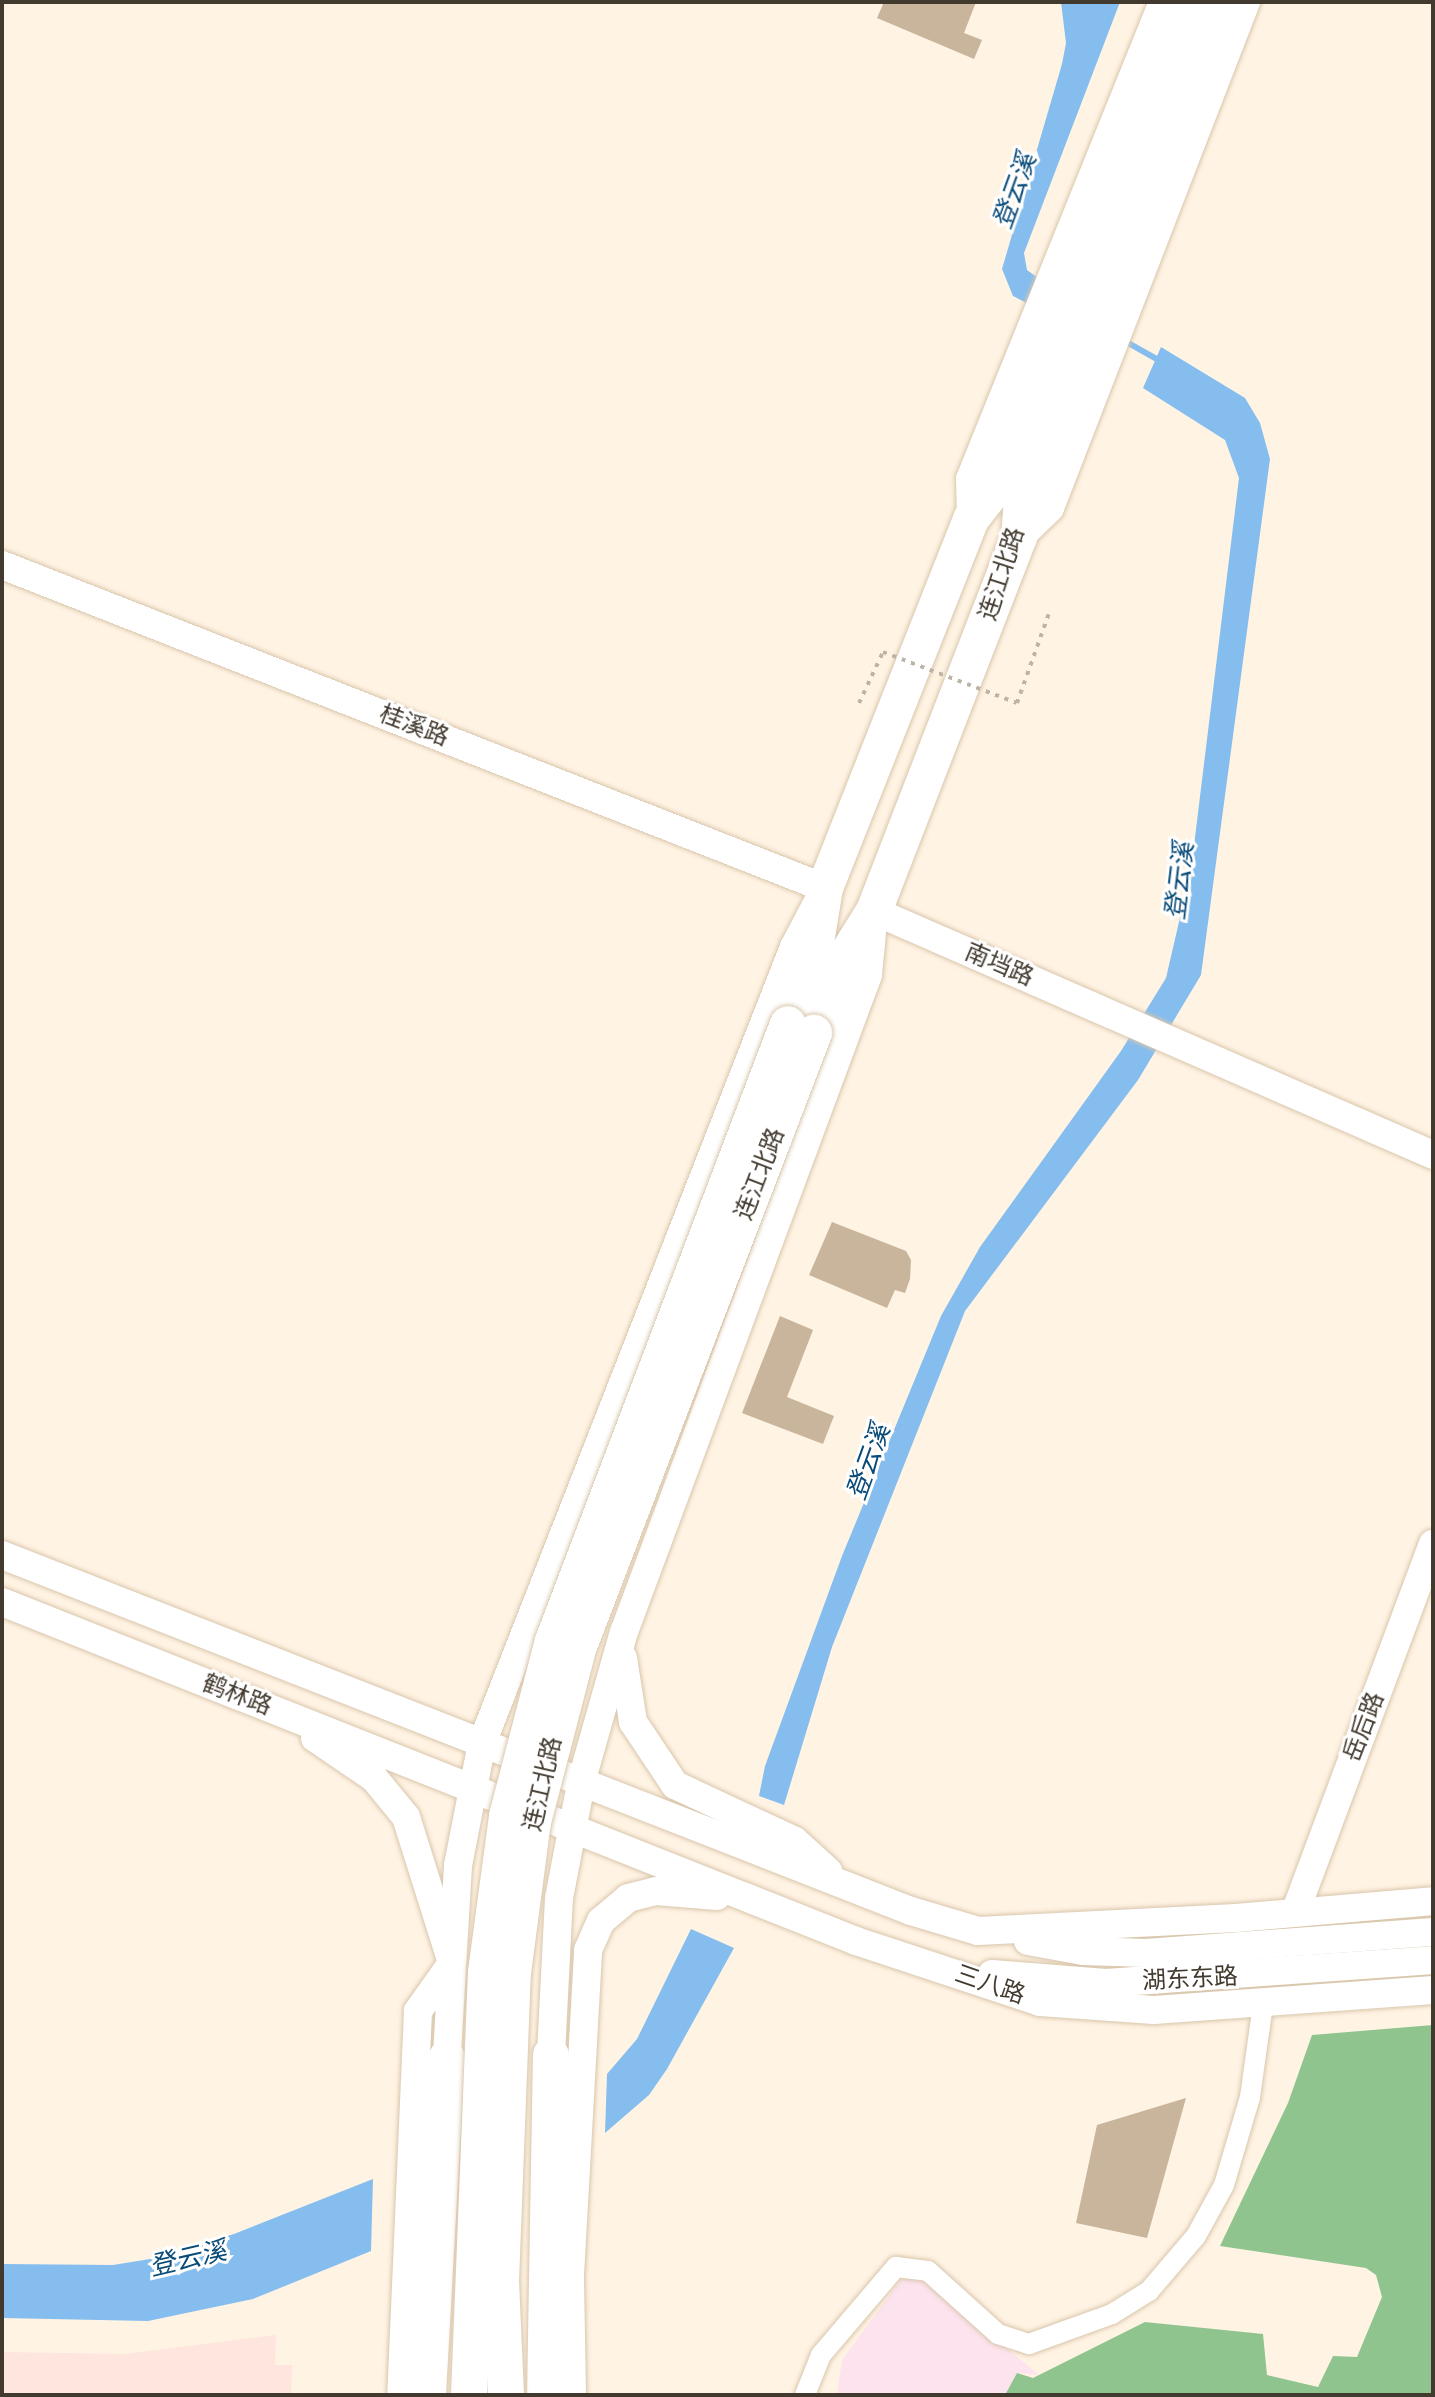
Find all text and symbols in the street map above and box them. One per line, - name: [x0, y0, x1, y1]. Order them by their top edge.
- water label: 登云溪: [987, 149, 1043, 233]
- street label: 连江北路: [973, 524, 1031, 624]
- street label: 桂溪路: [375, 700, 453, 752]
- water label: 登云溪: [1160, 840, 1200, 922]
- street label: 南垱路: [960, 938, 1038, 992]
- street label: 连江北路: [729, 1124, 791, 1224]
- water label: 登云溪: [841, 1420, 897, 1504]
- street label: 鹤林路: [198, 1669, 276, 1721]
- street label: 岳后路: [1338, 1688, 1390, 1766]
- street label: 连江北路: [518, 1734, 568, 1834]
- street label: 三八路: [951, 1960, 1029, 2010]
- street label: 湖东东路: [1141, 1962, 1239, 1996]
- water label: 登云溪: [146, 2235, 230, 2283]

